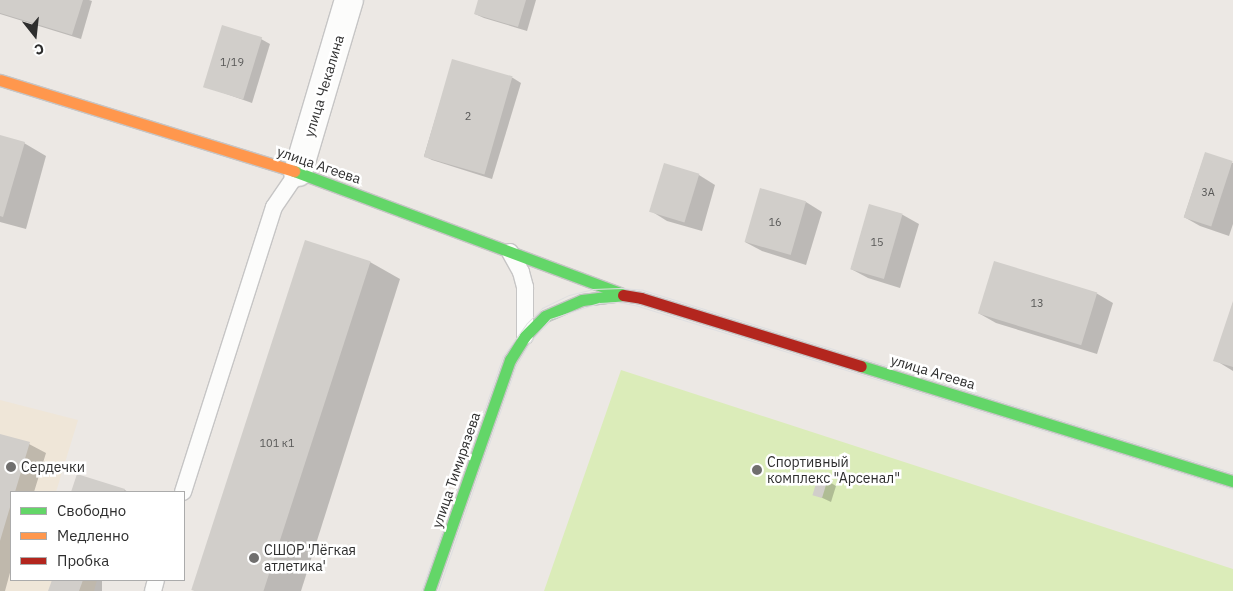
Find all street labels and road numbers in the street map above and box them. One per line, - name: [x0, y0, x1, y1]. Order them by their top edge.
- street label: улица Чекалина: [300, 33, 348, 139]
- street label: улица Агеева: [275, 143, 363, 187]
- street label: улица Агеева: [889, 351, 977, 393]
- street label: улица Тимирязева: [428, 410, 484, 530]

